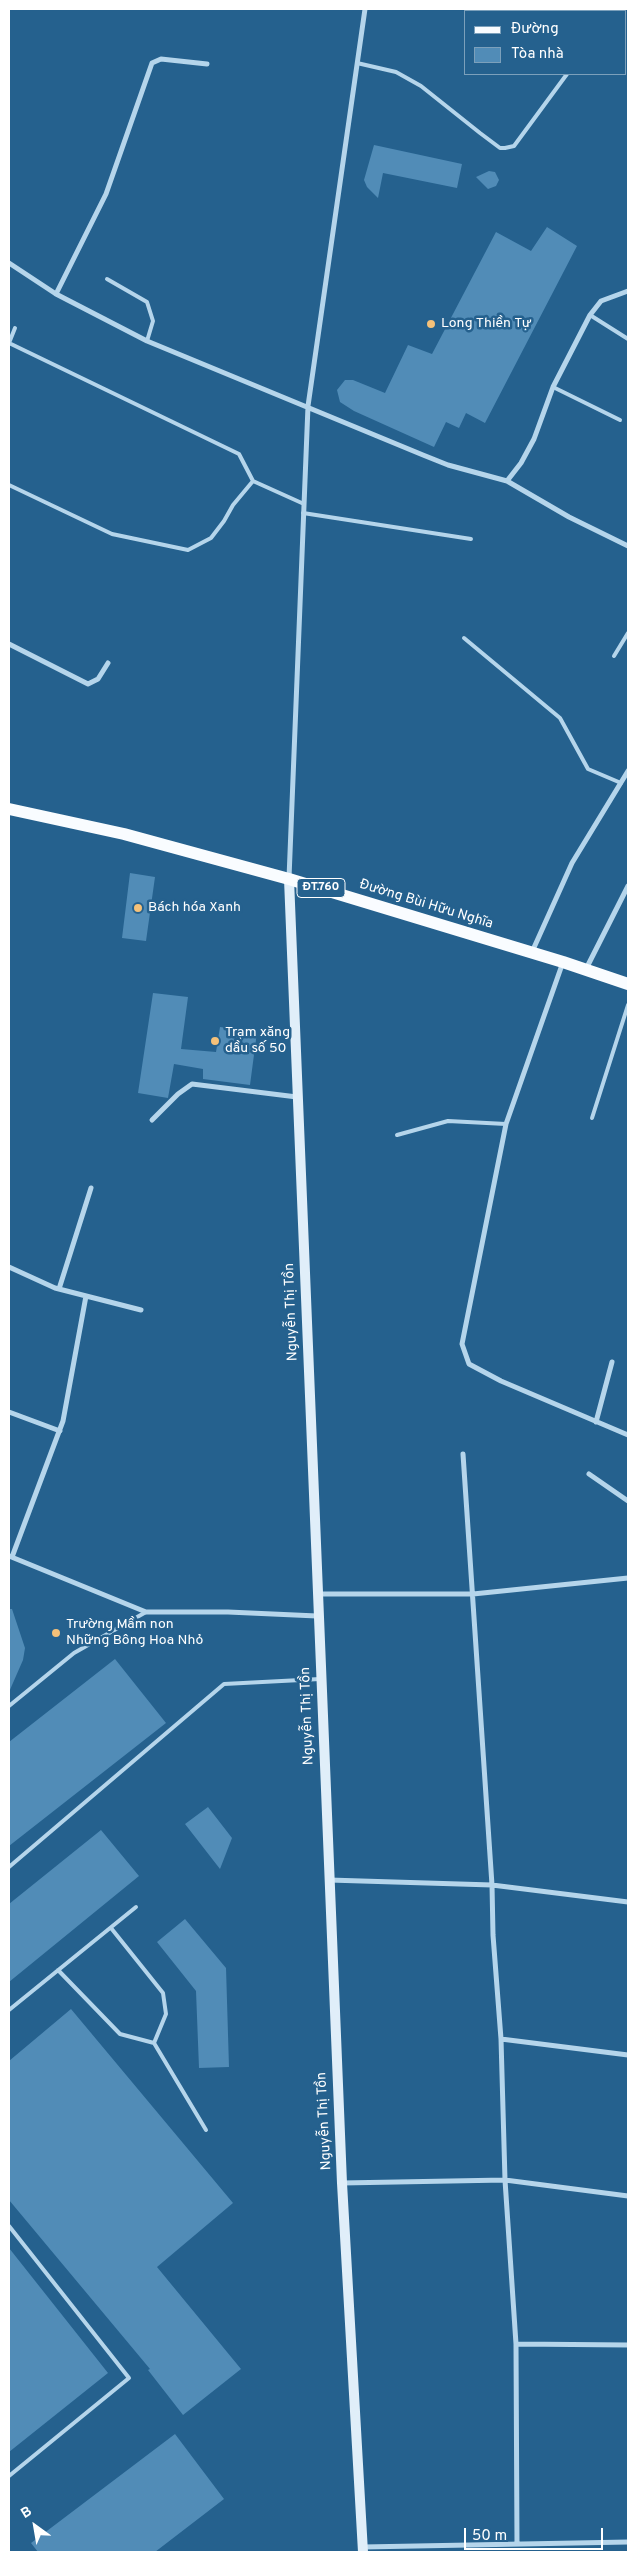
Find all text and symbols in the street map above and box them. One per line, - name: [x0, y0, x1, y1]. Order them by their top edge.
- legend: [464, 10, 627, 75]
- text: Đường: [511, 20, 559, 39]
- text: Tòa nhà: [511, 45, 564, 64]
- place label: Long Thiền Tự: [441, 316, 531, 332]
- marker: Long Thiền Tự: [425, 318, 437, 330]
- street label: Đường Bùi Hữu Nghĩa: [357, 877, 495, 933]
- road number: ĐT.760: [297, 878, 345, 898]
- place label: Bách hóa Xanh: [148, 900, 241, 916]
- marker: Bách hóa Xanh: [132, 902, 144, 914]
- place label: Trạm xăng dầu số 50: [225, 1025, 290, 1058]
- marker: Trạm xăng dầu số 50: [209, 1035, 221, 1047]
- street label: Nguyễn Thị Tồn: [282, 1263, 302, 1361]
- place label: Trường Mầm non Những Bông Hoa Nhỏ: [66, 1617, 203, 1650]
- marker: Trường Mầm non Những Bông Hoa Nhỏ: [50, 1627, 62, 1639]
- street label: Nguyễn Thị Tồn: [298, 1667, 318, 1765]
- street label: Nguyễn Thị Tồn: [314, 2071, 336, 2171]
- north arrow: [10, 2501, 60, 2551]
- text: B: [18, 2503, 35, 2523]
- scale bar: [467, 2518, 606, 2550]
- text: 50 m: [472, 2527, 507, 2546]

